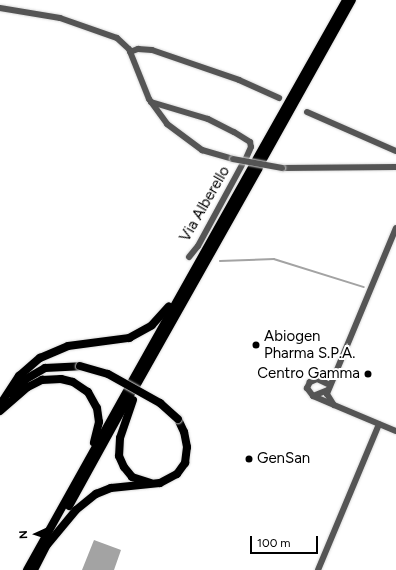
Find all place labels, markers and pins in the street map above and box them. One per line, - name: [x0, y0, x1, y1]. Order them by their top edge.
- place label: Abiogen Pharma S.P.A.: [264, 327, 355, 362]
- marker: Abiogen Pharma S.P.A.: [251, 340, 261, 350]
- place label: Centro Gamma: [257, 365, 360, 383]
- marker: Centro Gamma: [363, 369, 373, 379]
- place label: GenSan: [257, 450, 310, 468]
- marker: GenSan: [244, 454, 254, 464]

